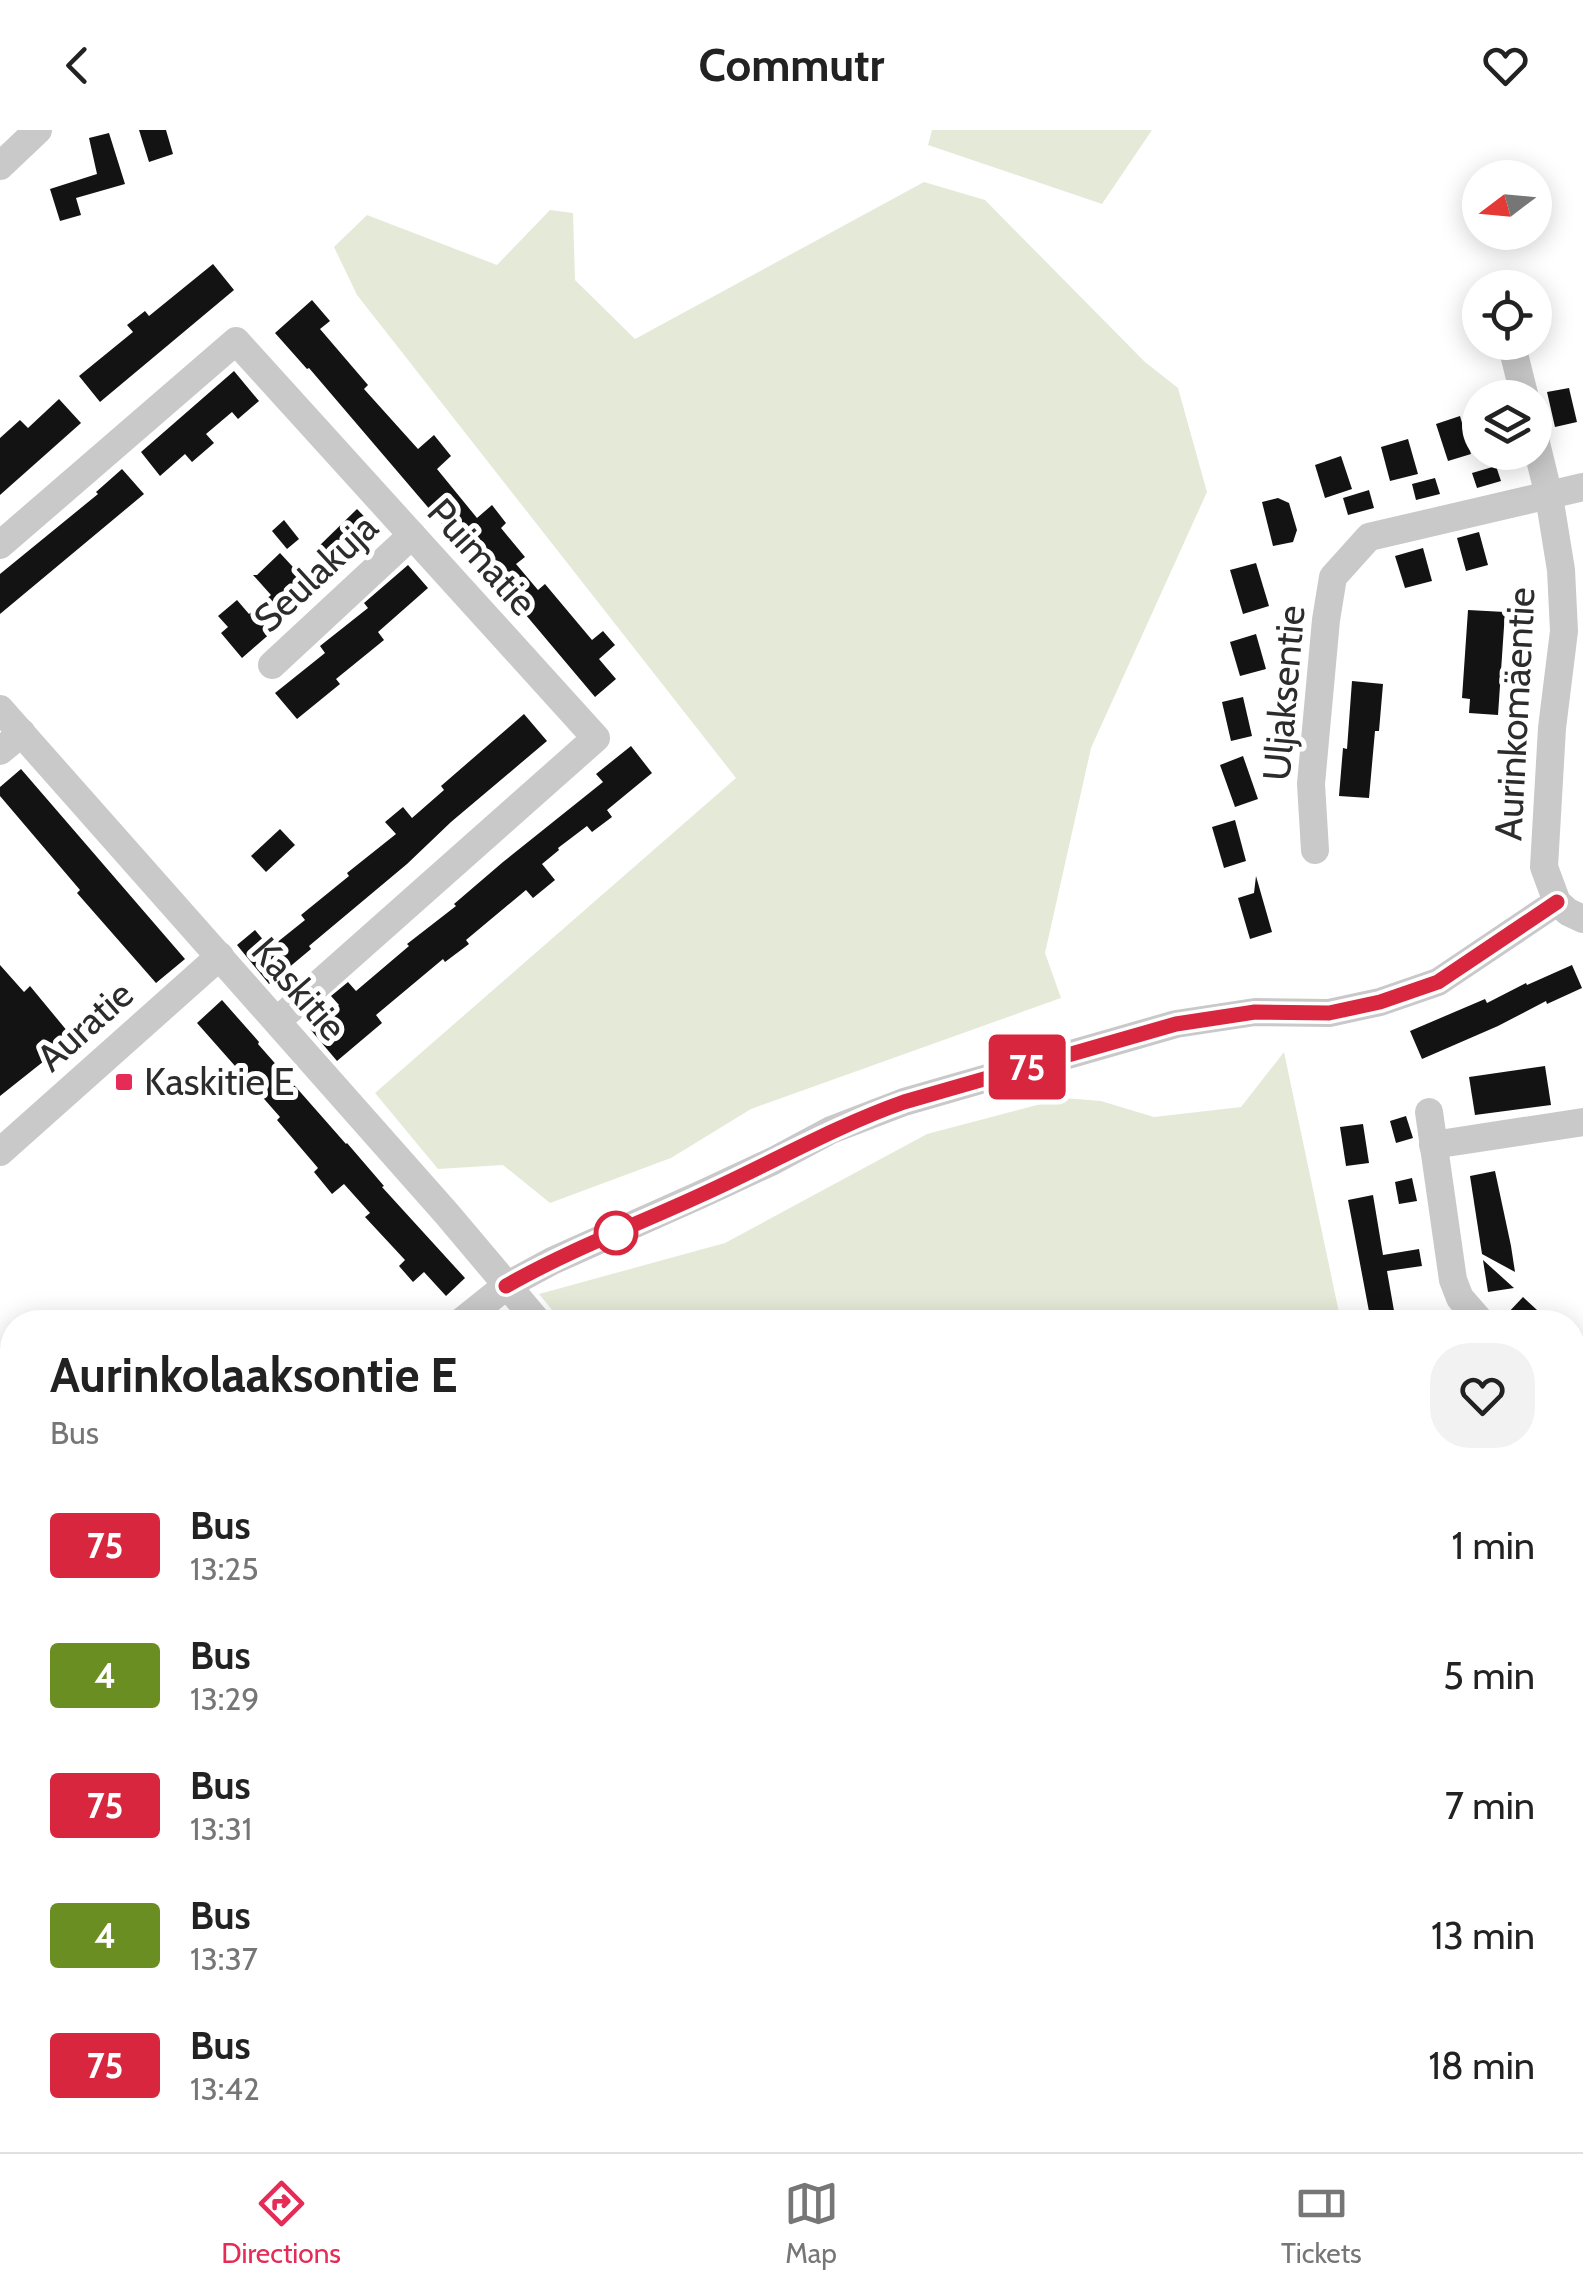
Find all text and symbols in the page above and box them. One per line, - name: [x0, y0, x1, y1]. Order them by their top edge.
- icon: back: [50, 38, 105, 93]
- text: Commutr: [699, 38, 884, 92]
- icon: heart: [1478, 38, 1533, 93]
- north arrow: [1462, 160, 1552, 250]
- map controls: [1462, 160, 1552, 470]
- button: locate: [1462, 270, 1552, 360]
- button: layers: [1462, 380, 1552, 470]
- street label: Puimatie: [418, 489, 547, 625]
- street label: Seulakuja: [244, 504, 387, 642]
- street label: Aurinkomäentie: [1484, 586, 1545, 842]
- street label: Uljaksentie: [1252, 603, 1315, 783]
- street label: Kaskitie: [242, 928, 357, 1050]
- street label: Auratie: [27, 970, 142, 1081]
- line badge: 75: [982, 1034, 1072, 1100]
- text: 75: [1009, 1046, 1045, 1089]
- place label: Kaskitie E: [144, 1058, 294, 1105]
- marker: Kaskitie E: [113, 1071, 135, 1093]
- unlabelled marker: [595, 1212, 637, 1254]
- button: heart: [1430, 1343, 1535, 1448]
- text: Aurinkolaaksontie E: [50, 1346, 458, 1404]
- text: Bus: [50, 1413, 99, 1452]
- text: Bus: [190, 1502, 251, 1549]
- text: 1 min: [1451, 1522, 1535, 1569]
- text: 75: [87, 1524, 123, 1567]
- text: 13:25: [190, 1549, 258, 1588]
- text: Bus: [190, 1632, 251, 1679]
- text: 5 min: [1443, 1652, 1535, 1699]
- text: 4: [94, 1654, 116, 1697]
- text: 13:29: [190, 1679, 259, 1718]
- text: Bus: [190, 1762, 251, 1809]
- text: 7 min: [1445, 1782, 1535, 1829]
- text: 75: [87, 1784, 123, 1827]
- text: 13:31: [190, 1809, 252, 1848]
- text: Bus: [190, 1892, 251, 1939]
- text: 13 min: [1431, 1912, 1535, 1959]
- text: 4: [94, 1914, 116, 1957]
- text: 13:37: [190, 1939, 258, 1978]
- text: Bus: [190, 2022, 251, 2069]
- text: 18 min: [1428, 2042, 1535, 2089]
- text: 75: [87, 2044, 123, 2087]
- text: 13:42: [190, 2069, 260, 2108]
- tab: Directions: [221, 2176, 341, 2270]
- tab: Map: [784, 2176, 839, 2270]
- tab: Tickets: [1281, 2176, 1362, 2270]

